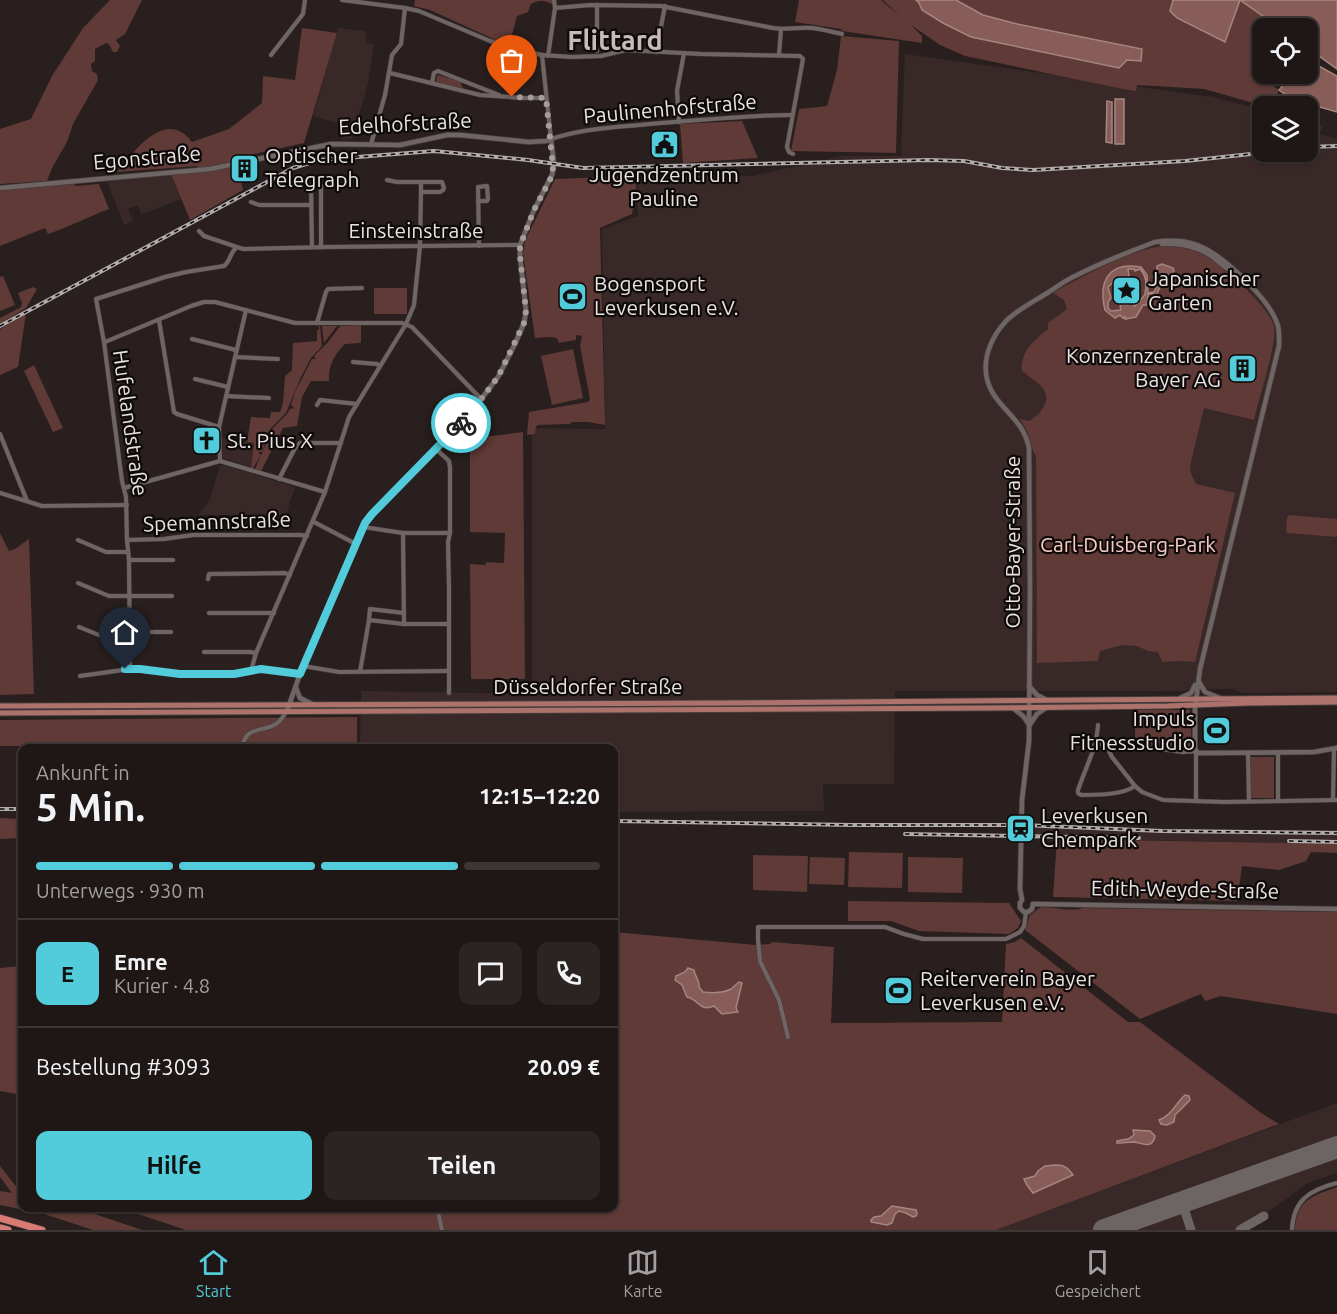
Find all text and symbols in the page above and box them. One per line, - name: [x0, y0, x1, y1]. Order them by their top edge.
- map controls: [1252, 18, 1318, 162]
- button: locate: [1252, 18, 1318, 84]
- district label: Flittard: [567, 25, 663, 55]
- pin: [486, 35, 537, 97]
- icon: bag: [495, 44, 528, 77]
- street label: Paulinenhofstraße: [582, 88, 758, 128]
- button: layers: [1252, 96, 1318, 162]
- street label: Edelhofstraße: [338, 108, 472, 138]
- public building icon: Jugendzentrum Pauline: [648, 128, 680, 160]
- street label: Egonstraße: [92, 140, 202, 174]
- place label: Optischer Telegraph: [265, 143, 359, 191]
- building icon: Optischer Telegraph: [228, 152, 260, 184]
- place label: Jugendzentrum Pauline: [589, 162, 739, 210]
- street label: Einsteinstraße: [348, 218, 484, 242]
- place label: Japanischer Garten: [1148, 266, 1260, 314]
- place label: Bogensport Leverkusen e.V.: [594, 271, 739, 319]
- place icon: Japanischer Garten: [1111, 275, 1143, 307]
- sports icon: Bogensport Leverkusen e.V.: [557, 280, 589, 312]
- place label: Konzernzentrale Bayer AG: [1066, 343, 1221, 391]
- street label: Hufelandstraße: [109, 348, 153, 497]
- building icon: Konzernzentrale Bayer AG: [1226, 352, 1258, 384]
- courier: [431, 393, 491, 453]
- icon: bike: [445, 407, 478, 440]
- church icon: St. Pius X: [190, 425, 222, 457]
- place label: St. Pius X: [227, 428, 313, 452]
- street label: Otto-Bayer-Straße: [1000, 456, 1024, 628]
- street label: Spemannstraße: [143, 506, 291, 536]
- park label: Carl-Duisberg-Park: [1040, 532, 1216, 556]
- pin: [99, 607, 150, 669]
- icon: home: [108, 616, 141, 649]
- street label: Düsseldorfer Straße: [493, 674, 683, 698]
- place label: Impuls Fitnessstudio: [1070, 706, 1195, 754]
- sports icon: Impuls Fitnessstudio: [1200, 715, 1232, 747]
- text: Ankunft in: [36, 761, 130, 784]
- text: 12:15–12:20: [479, 783, 600, 808]
- text: 5 Min.: [36, 785, 145, 828]
- place label: Leverkusen Chempark: [1041, 803, 1148, 851]
- station icon: Leverkusen Chempark: [1004, 812, 1036, 844]
- street label: Edith-Weyde-Straße: [1091, 875, 1279, 903]
- text: Unterwegs · 930 m: [36, 879, 204, 902]
- button: chat: [459, 942, 522, 1005]
- button: phone: [537, 942, 600, 1005]
- text: Emre: [114, 949, 168, 974]
- text: E: [61, 961, 74, 986]
- place label: Reiterverein Bayer Leverkusen e.V.: [920, 966, 1095, 1014]
- text: Kurier · 4.8: [114, 974, 210, 997]
- sports icon: Reiterverein Bayer Leverkusen e.V.: [883, 975, 915, 1007]
- text: Bestellung #3093: [36, 1054, 211, 1079]
- text: 20.09 €: [527, 1054, 600, 1079]
- button: Hilfe: [36, 1131, 312, 1200]
- button: Teilen: [324, 1131, 600, 1200]
- tab: Start: [196, 1246, 231, 1300]
- tab: Karte: [623, 1246, 663, 1300]
- tab: Gespeichert: [1055, 1246, 1141, 1300]

